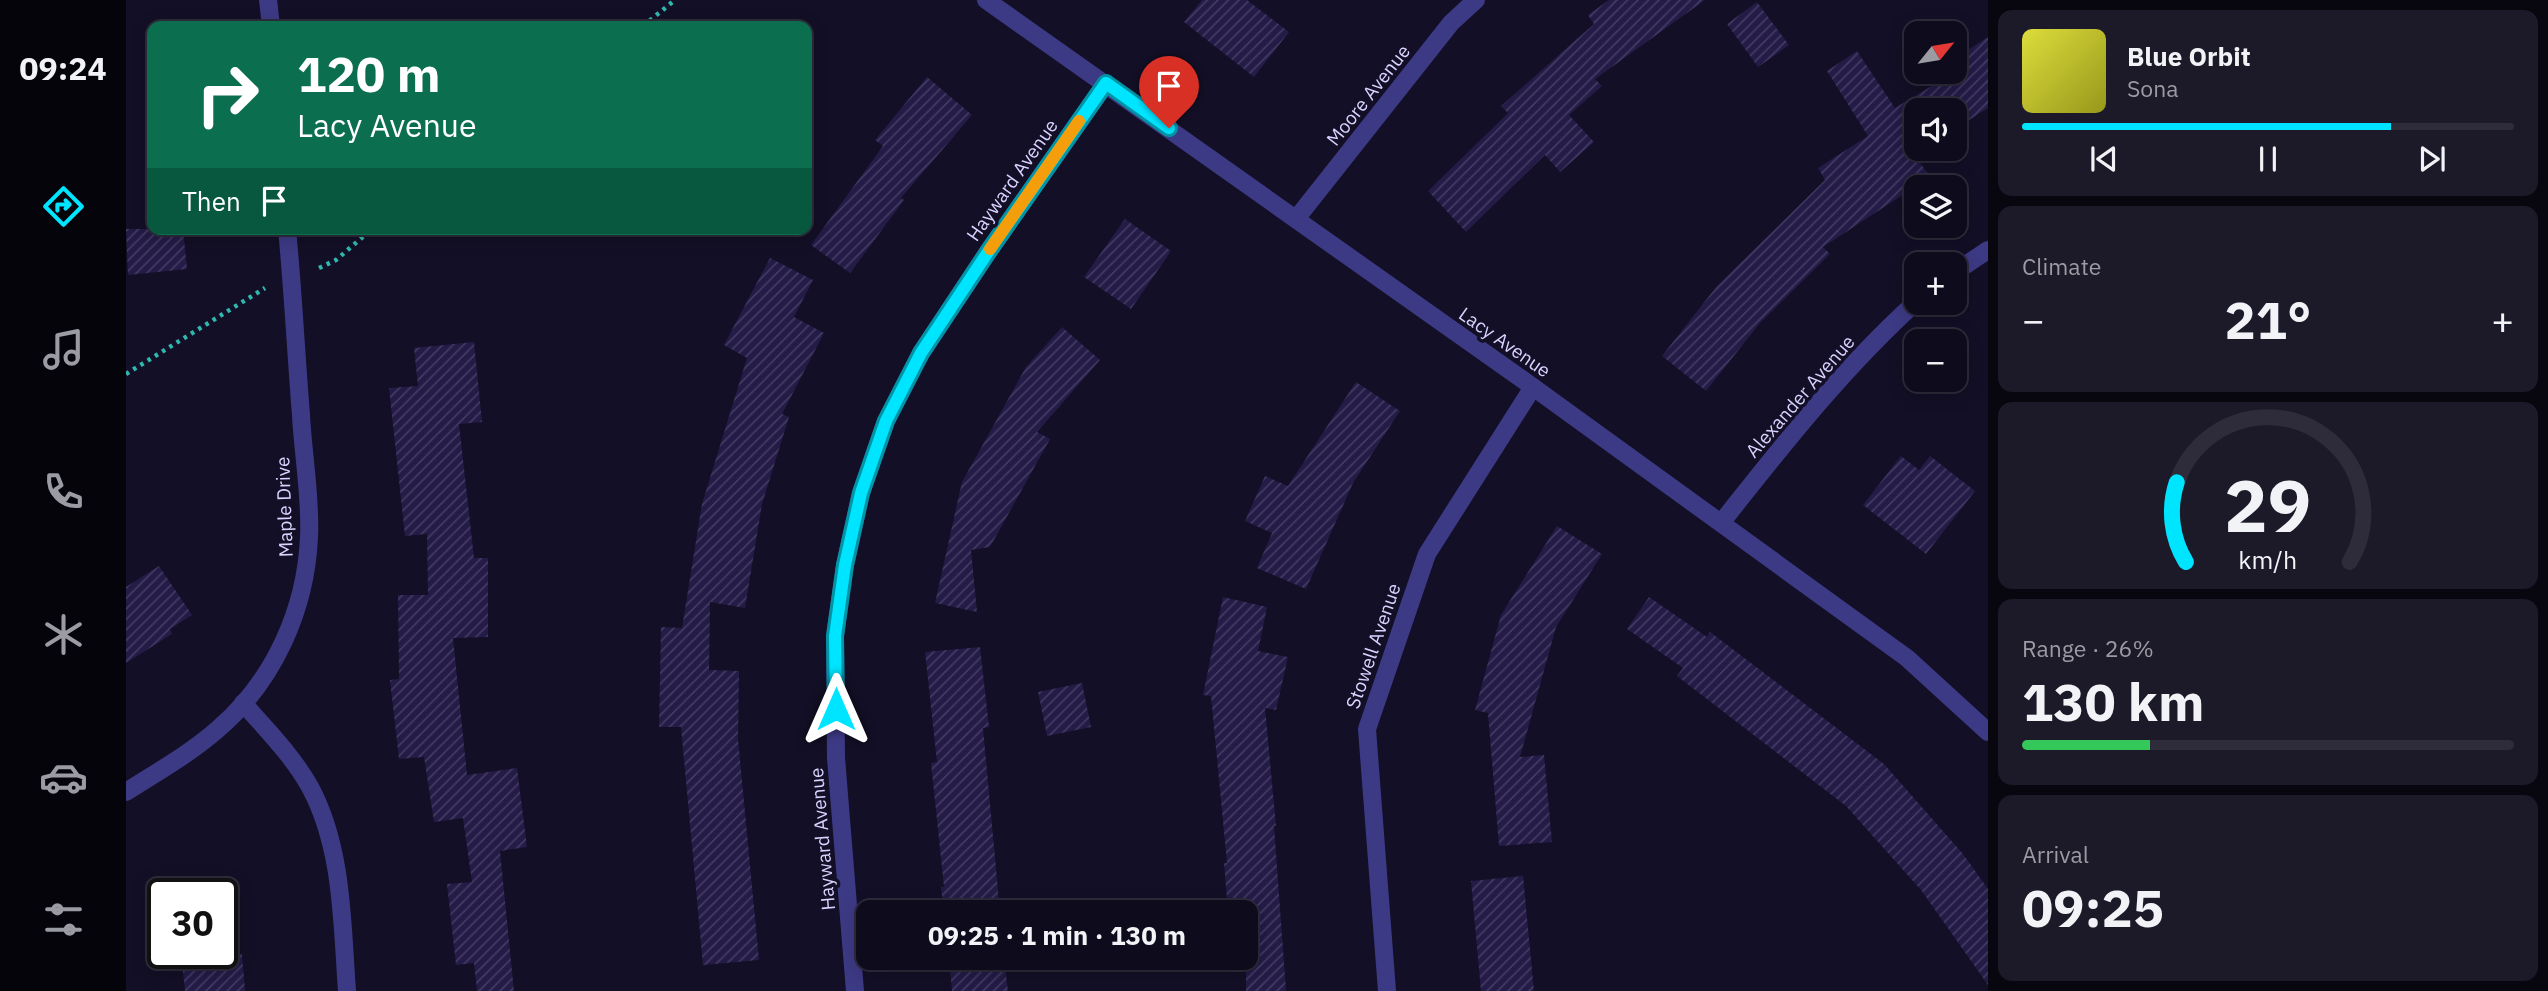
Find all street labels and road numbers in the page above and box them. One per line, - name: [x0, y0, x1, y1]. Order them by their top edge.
- street label: Moore Avenue: [1321, 40, 1415, 150]
- street label: Hayward Avenue: [961, 114, 1063, 246]
- street label: Lacy Avenue: [1454, 302, 1556, 382]
- street label: Alexander Avenue: [1740, 330, 1860, 462]
- street label: Maple Drive: [270, 456, 298, 558]
- street label: Stowell Avenue: [1340, 580, 1406, 712]
- street label: Hayward Avenue: [804, 767, 840, 911]

